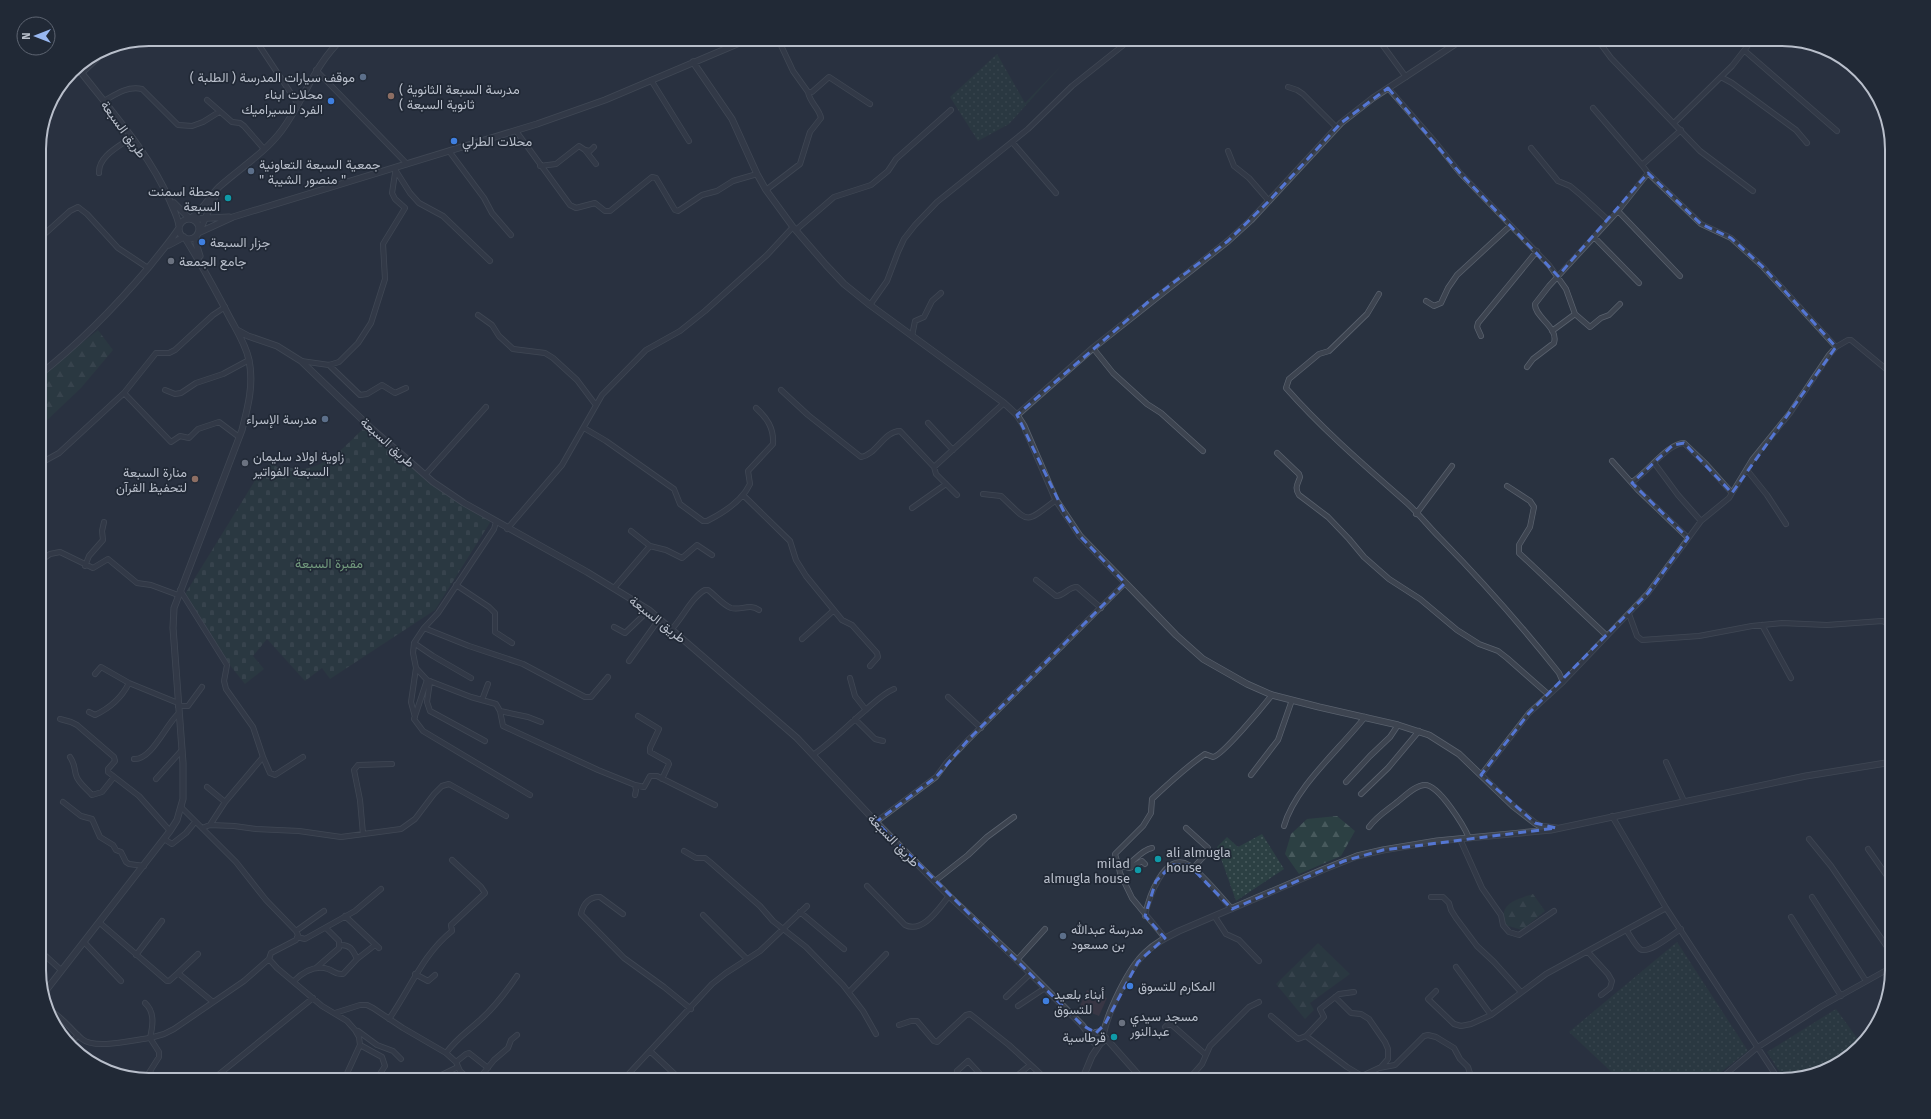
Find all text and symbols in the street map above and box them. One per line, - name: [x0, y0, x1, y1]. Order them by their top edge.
- north arrow: [16, 16, 56, 56]
- text: N: [20, 32, 33, 40]
- place label: ( موقف سيارات المدرسة ( الطلبة: [190, 70, 355, 86]
- marker: ( موقف سيارات المدرسة ( الطلبة: [358, 72, 368, 82]
- place label: ( مدرسة السبعة الثانوية ( ثانوية السبعة: [399, 82, 520, 113]
- place label: محلات ابناء الفرد للسيراميك: [241, 87, 323, 118]
- marker: ( مدرسة السبعة الثانوية ( ثانوية السبعة: [386, 91, 396, 101]
- marker: محلات ابناء الفرد للسيراميك: [326, 96, 336, 106]
- street label: طريق السبعة: [97, 98, 149, 162]
- place label: محلات الطرلي: [462, 134, 532, 152]
- marker: محلات الطرلي: [449, 136, 459, 146]
- place label: جمعية السبعة التعاونية " منصور الشيبة ": [259, 157, 381, 188]
- marker: جمعية السبعة التعاونية " منصور الشيبة ": [246, 166, 256, 176]
- place label: محطة اسمنت السبعة: [148, 184, 220, 214]
- marker: محطة اسمنت السبعة: [223, 193, 233, 203]
- place label: جزار السبعة: [210, 235, 270, 251]
- marker: جزار السبعة: [197, 237, 207, 247]
- place label: جامع الجمعة: [179, 254, 247, 271]
- marker: جامع الجمعة: [166, 256, 176, 266]
- place label: مدرسة الإسراء: [246, 412, 317, 429]
- marker: مدرسة الإسراء: [320, 414, 330, 424]
- street label: طريق السبعة: [357, 414, 418, 471]
- place label: زاوية اولاد سليمان السبعة الفواتير: [252, 449, 344, 480]
- marker: زاوية اولاد سليمان السبعة الفواتير: [240, 458, 250, 468]
- place label: منارة السبعة لتحفيظ القرآن: [116, 465, 187, 496]
- marker: منارة السبعة لتحفيظ القرآن: [190, 474, 200, 484]
- park label: مقبرة السبعة: [295, 556, 363, 572]
- street label: طريق السبعة: [626, 593, 689, 647]
- street label: طريق السبعة: [864, 811, 922, 871]
- place label: ali almugla house: [1166, 845, 1231, 875]
- marker: ali almugla house: [1153, 854, 1163, 864]
- place label: milad almugla house: [1044, 856, 1130, 886]
- marker: milad almugla house: [1133, 865, 1143, 875]
- place label: مدرسة عبدالله بن مسعود: [1071, 922, 1143, 953]
- marker: مدرسة عبدالله بن مسعود: [1058, 931, 1068, 941]
- place label: المكارم للتسوق: [1138, 979, 1215, 995]
- marker: المكارم للتسوق: [1125, 981, 1135, 991]
- place label: أبناء بلعيد للتسوق: [1054, 987, 1104, 1018]
- marker: أبناء بلعيد للتسوق: [1041, 996, 1051, 1006]
- place label: مسجد سيدي عبدالنور: [1129, 1009, 1198, 1040]
- marker: مسجد سيدي عبدالنور: [1117, 1018, 1127, 1028]
- place label: قرطاسية: [1062, 1030, 1106, 1046]
- marker: قرطاسية: [1109, 1032, 1119, 1042]

